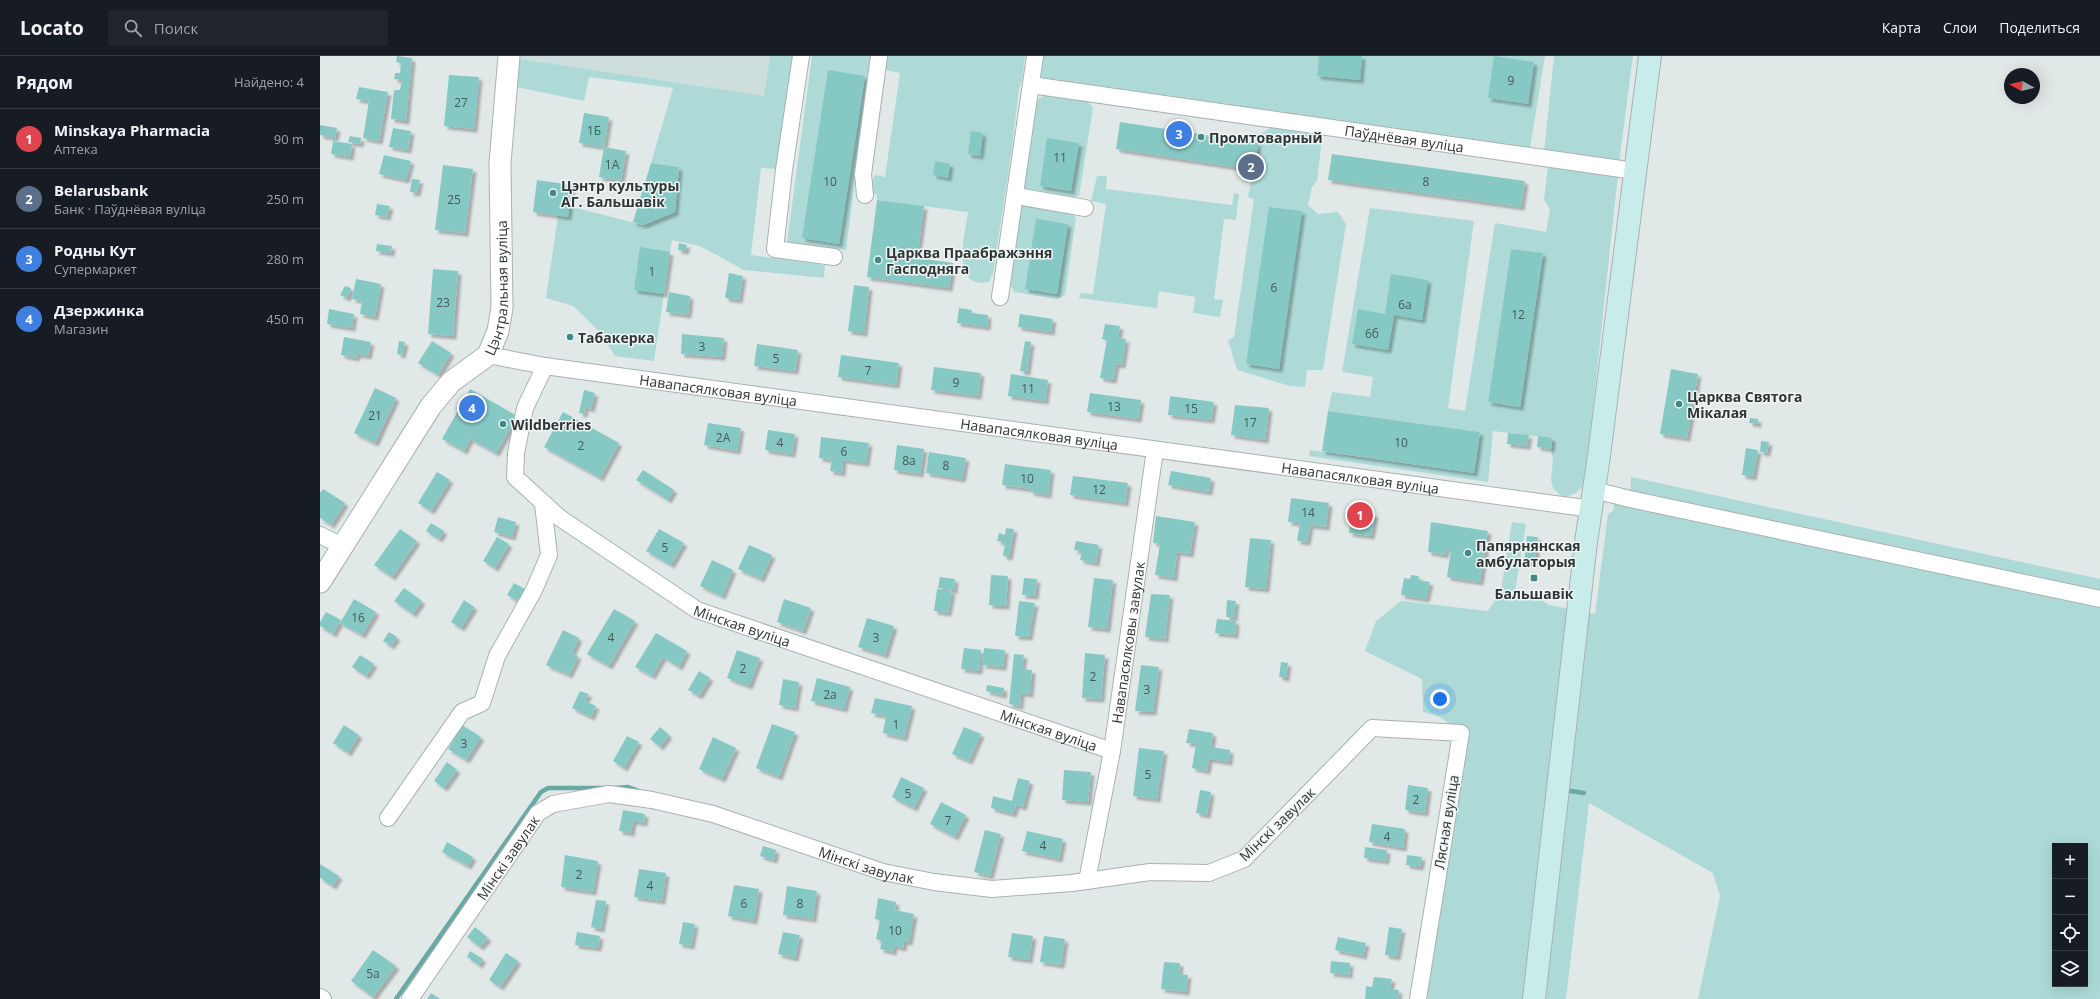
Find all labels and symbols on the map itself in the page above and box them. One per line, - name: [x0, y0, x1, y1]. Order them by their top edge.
- north arrow: [2004, 68, 2040, 104]
- house number: 9: [1508, 72, 1515, 89]
- house number: 27: [454, 94, 468, 111]
- pin: 3: [1166, 119, 1192, 149]
- street label: Паўднёвая вуліца: [1343, 120, 1465, 156]
- house number: 1Б: [587, 122, 601, 139]
- place label: Промтоварный: [1209, 128, 1323, 147]
- marker: Промтоварный: [1196, 132, 1206, 142]
- house number: 11: [1053, 149, 1067, 166]
- pin: 2: [1238, 152, 1264, 182]
- house number: 1А: [605, 156, 620, 173]
- house number: 10: [823, 173, 837, 190]
- house number: 8: [1423, 173, 1430, 190]
- place label: Цэнтр культуры АГ. Бальшавік: [561, 176, 679, 211]
- marker: Цэнтр культуры АГ. Бальшавік: [548, 188, 558, 198]
- house number: 25: [447, 191, 461, 208]
- street label: Цэнтральная вуліца: [479, 220, 511, 358]
- place label: Царква Праабражэння Гасподняга: [886, 243, 1052, 278]
- marker: Царква Праабражэння Гасподняга: [873, 255, 883, 265]
- house number: 1: [649, 263, 655, 280]
- house number: 6: [1271, 279, 1278, 296]
- house number: 23: [436, 294, 450, 311]
- house number: 6а: [1398, 296, 1412, 313]
- house number: 12: [1511, 306, 1525, 323]
- house number: 6б: [1365, 325, 1379, 342]
- place label: Табакерка: [578, 328, 655, 347]
- marker: Табакерка: [565, 332, 575, 342]
- house number: 3: [699, 338, 706, 355]
- house number: 5: [773, 350, 780, 367]
- house number: 7: [865, 362, 872, 379]
- street label: Навапасялковая вуліца: [638, 370, 798, 410]
- house number: 9: [953, 374, 960, 391]
- house number: 11: [1021, 380, 1035, 397]
- place label: Царква Святога Мікалая: [1687, 387, 1802, 422]
- pin: 4: [459, 393, 485, 423]
- house number: 13: [1107, 398, 1121, 415]
- marker: Царква Святога Мікалая: [1674, 399, 1684, 409]
- house number: 15: [1184, 400, 1198, 417]
- house number: 21: [368, 407, 382, 424]
- street label: Навапасялковая вуліца: [959, 413, 1119, 454]
- house number: 17: [1243, 414, 1257, 431]
- place label: Wildberries: [511, 415, 591, 434]
- marker: Wildberries: [498, 419, 508, 429]
- house number: 2А: [716, 429, 731, 446]
- house number: 4: [777, 434, 784, 451]
- house number: 10: [1394, 434, 1408, 451]
- house number: 2: [578, 437, 585, 454]
- house number: 6: [841, 443, 848, 460]
- house number: 8а: [902, 452, 916, 469]
- house number: 8: [943, 457, 950, 474]
- street label: Навапасялковая вуліца: [1280, 457, 1440, 498]
- house number: 10: [1020, 470, 1034, 487]
- house number: 12: [1092, 481, 1106, 498]
- pin: 1: [1347, 500, 1373, 530]
- house number: 14: [1301, 504, 1315, 521]
- place label: Папярнянская амбулаторыя: [1476, 536, 1581, 571]
- house number: 5: [662, 539, 669, 556]
- marker: Папярнянская амбулаторыя: [1463, 548, 1473, 558]
- street label: Навапасялковы завулак: [1107, 559, 1149, 725]
- marker: Бальшавік: [1529, 573, 1539, 583]
- place label: Бальшавік: [1495, 584, 1574, 603]
- street label: Мінская вуліца: [691, 600, 793, 651]
- house number: 16: [351, 609, 365, 626]
- house number: 4: [608, 629, 615, 646]
- house number: 3: [873, 629, 880, 646]
- house number: 2: [740, 660, 747, 677]
- house number: 2: [1090, 668, 1097, 685]
- house number: 3: [1144, 681, 1151, 698]
- house number: 2а: [823, 686, 837, 703]
- your location: [1430, 689, 1450, 709]
- street label: Мінская вуліца: [998, 704, 1100, 755]
- house number: 1: [893, 716, 899, 733]
- house number: 3: [461, 735, 468, 752]
- house number: 5: [1145, 766, 1152, 783]
- street label: Лясная вуліца: [1429, 773, 1463, 871]
- street label: Мінскі завулак: [1235, 782, 1320, 865]
- house number: 5: [905, 785, 912, 802]
- house number: 2: [1413, 791, 1420, 808]
- street label: Мінскі завулак: [472, 811, 544, 903]
- house number: 7: [945, 812, 952, 829]
- house number: 4: [1384, 828, 1391, 845]
- house number: 4: [1040, 837, 1047, 854]
- street label: Мінскі завулак: [816, 841, 917, 888]
- house number: 2: [576, 866, 583, 883]
- house number: 4: [647, 877, 654, 894]
- house number: 6: [741, 895, 748, 912]
- house number: 8: [797, 895, 804, 912]
- house number: 10: [888, 922, 902, 939]
- house number: 5а: [366, 965, 380, 982]

